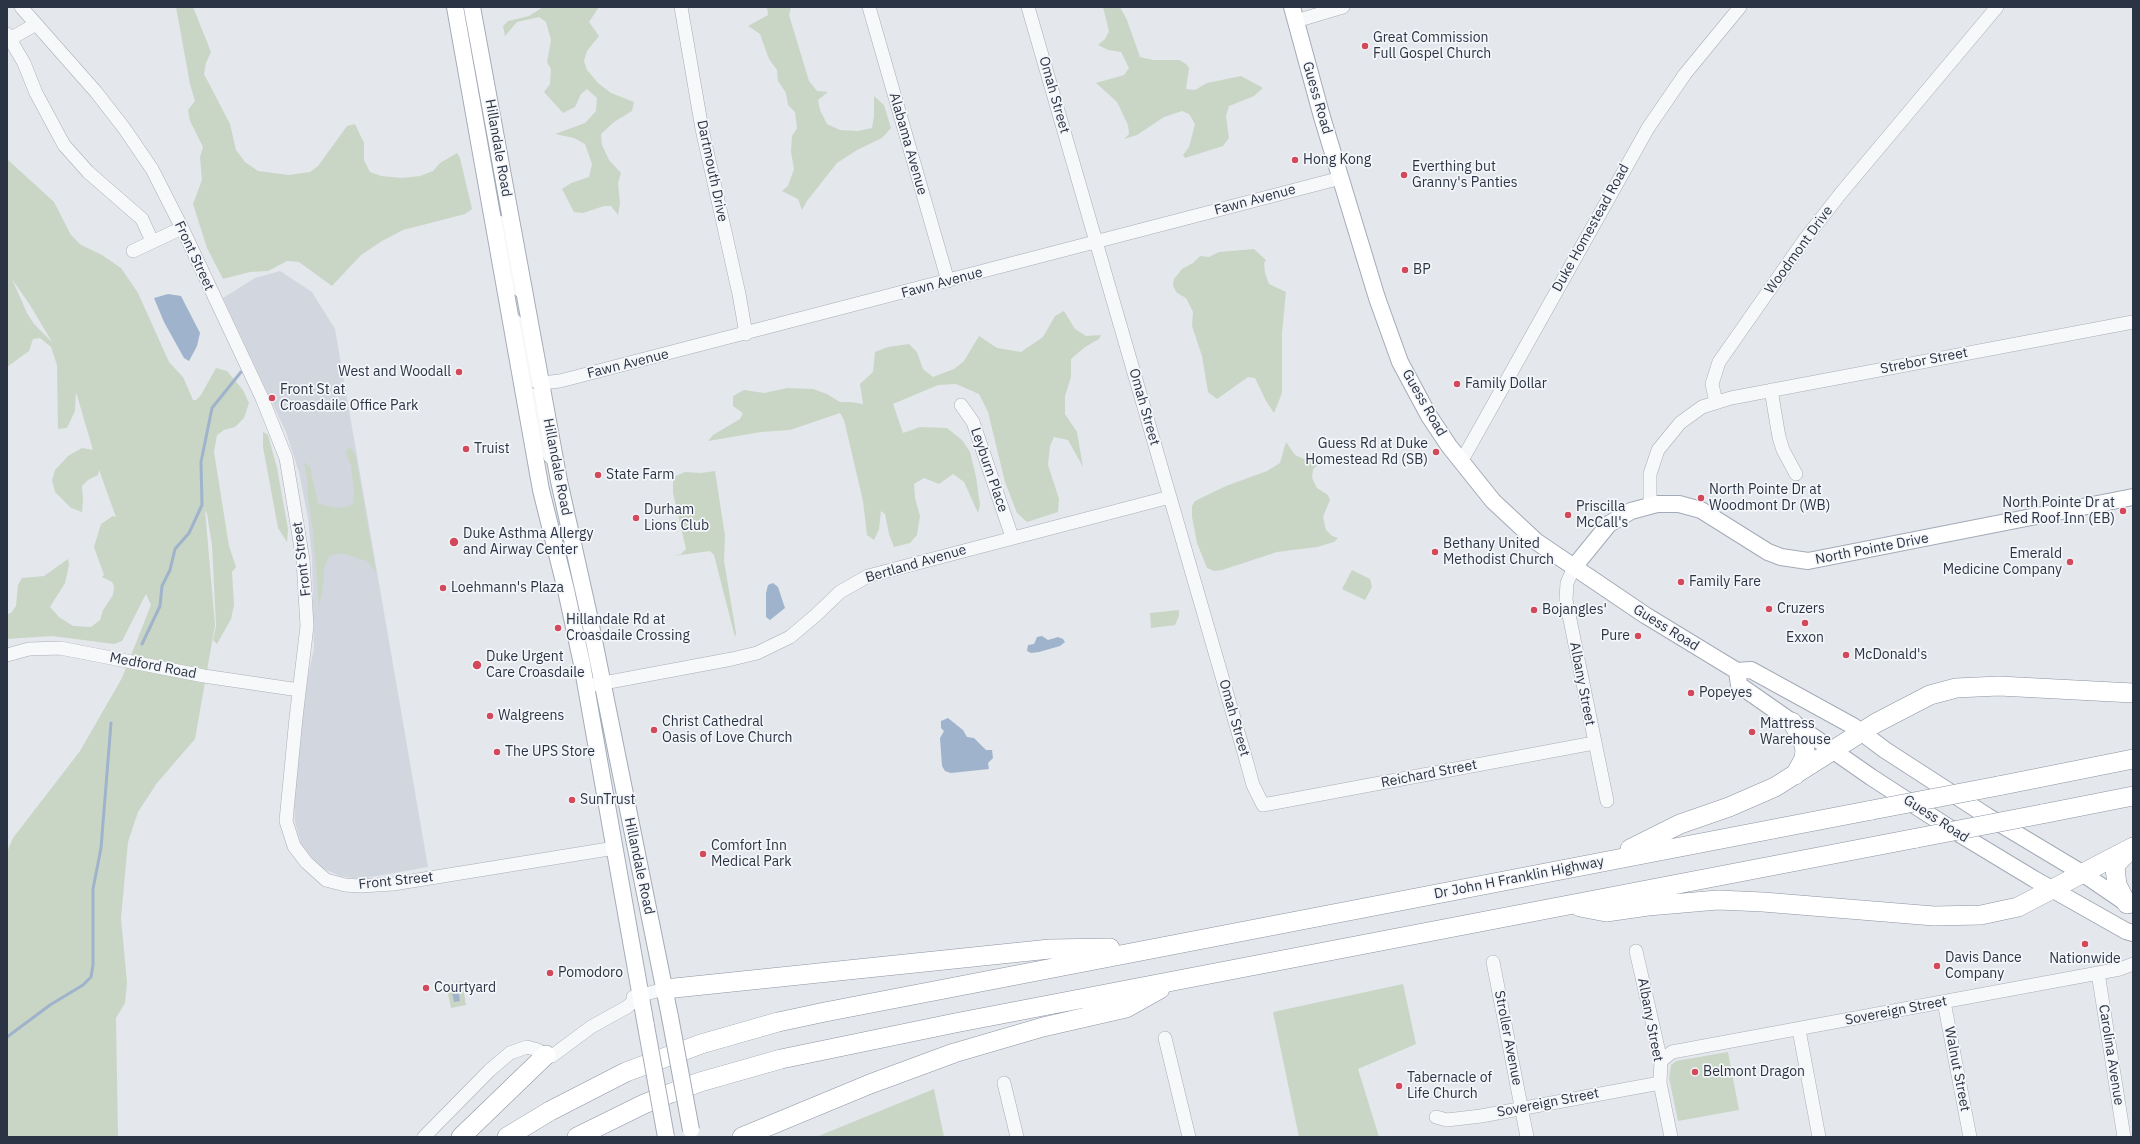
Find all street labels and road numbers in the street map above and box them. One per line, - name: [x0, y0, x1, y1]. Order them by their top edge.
- street label: Omah Street: [1035, 55, 1073, 135]
- street label: Guess Road: [1299, 60, 1335, 136]
- street label: Alabama Avenue: [885, 91, 931, 197]
- street label: Hillandale Road: [481, 98, 515, 198]
- street label: Dartmouth Drive: [693, 119, 731, 223]
- street label: Duke Homestead Road: [1549, 161, 1633, 295]
- street label: Fawn Avenue: [1213, 181, 1297, 219]
- street label: Woodmont Drive: [1761, 203, 1837, 297]
- street label: Front Street: [171, 218, 217, 294]
- street label: Fawn Avenue: [900, 264, 984, 302]
- street label: Strebor Street: [1879, 344, 1969, 378]
- street label: Fawn Avenue: [585, 346, 671, 382]
- street label: Omah Street: [1125, 367, 1163, 447]
- street label: Guess Road: [1398, 367, 1450, 439]
- street label: Hillandale Road: [539, 417, 575, 517]
- street label: Leyburn Place: [967, 425, 1011, 515]
- street label: Front Street: [289, 521, 315, 597]
- street label: North Pointe Drive: [1814, 530, 1930, 568]
- street label: Bertland Avenue: [864, 542, 968, 586]
- street label: Guess Road: [1630, 601, 1702, 655]
- street label: Albany Street: [1566, 641, 1598, 727]
- street label: Medford Road: [108, 649, 198, 683]
- street label: Omah Street: [1215, 678, 1253, 758]
- street label: Reichard Street: [1380, 756, 1478, 792]
- street label: Guess Road: [1900, 792, 1972, 846]
- street label: Hillandale Road: [620, 816, 658, 916]
- street label: Dr John H Franklin Highway: [1433, 853, 1605, 903]
- street label: Front Street: [358, 869, 434, 893]
- street label: Albany Street: [1634, 977, 1666, 1063]
- street label: Stroller Avenue: [1491, 989, 1525, 1087]
- street label: Sovereign Street: [1844, 993, 1948, 1029]
- street label: Carolina Avenue: [2095, 1003, 2127, 1107]
- street label: Walnut Street: [1941, 1025, 1973, 1113]
- street label: Sovereign Street: [1496, 1085, 1600, 1121]

